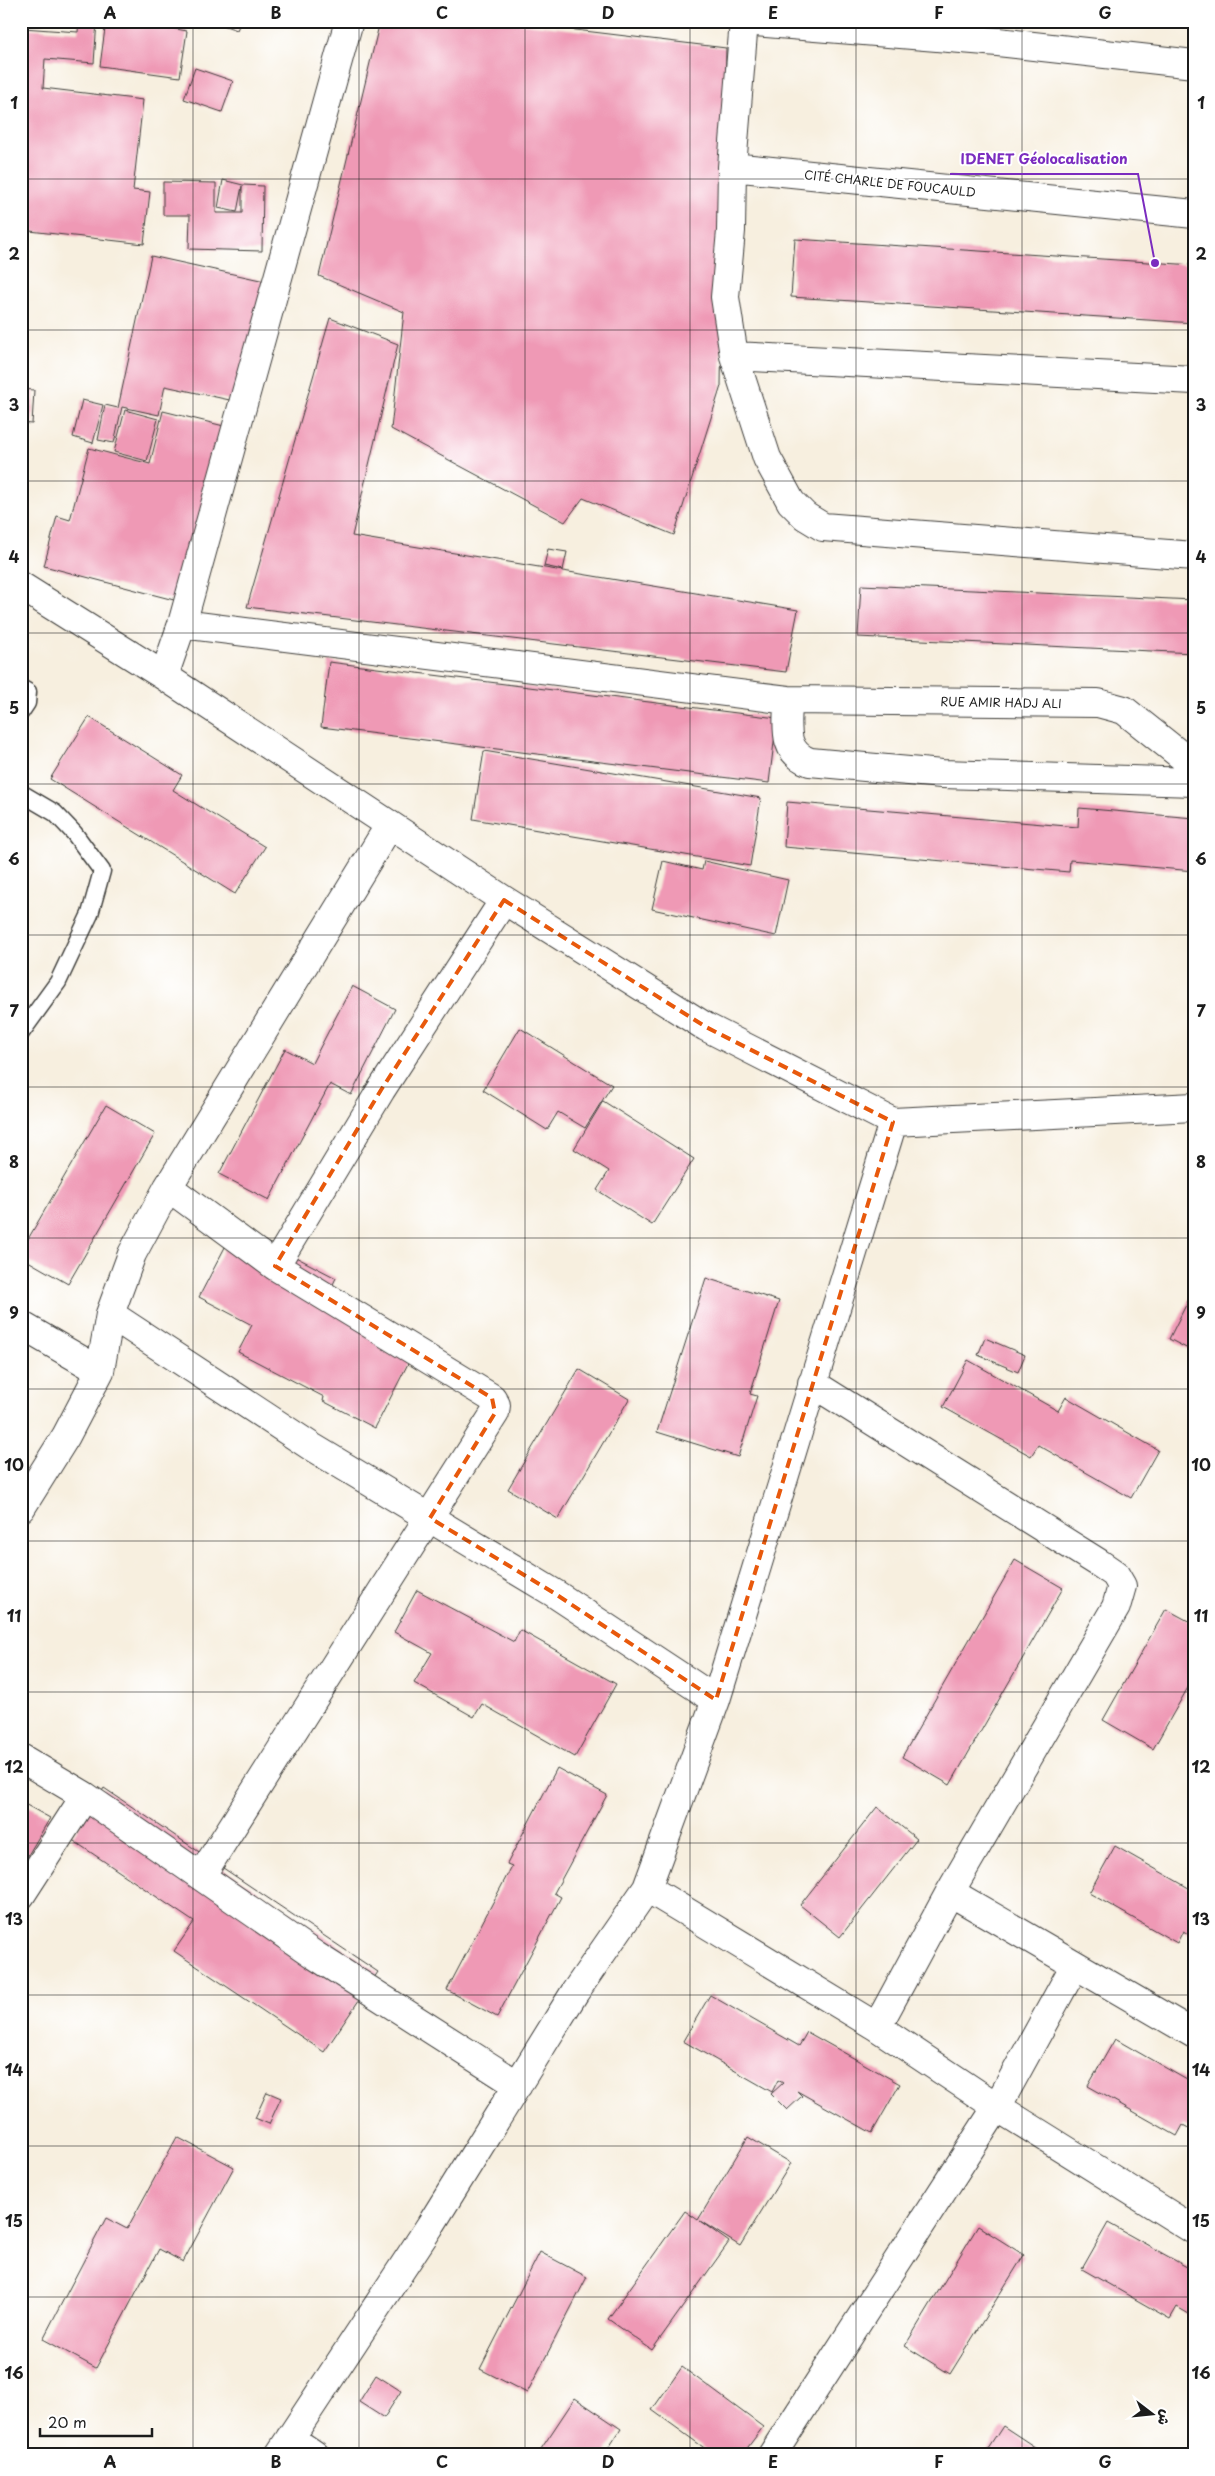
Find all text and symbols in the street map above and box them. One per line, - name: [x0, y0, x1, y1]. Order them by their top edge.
- text: A: [104, 0, 117, 24]
- text: B: [271, 0, 282, 24]
- text: C: [436, 0, 448, 24]
- text: D: [602, 0, 614, 24]
- text: E: [768, 0, 778, 24]
- text: F: [934, 0, 944, 24]
- text: G: [1098, 0, 1112, 24]
- text: 1: [10, 90, 18, 114]
- text: 1: [1197, 90, 1205, 114]
- callout: IDENET Géolocalisation: [950, 145, 1138, 174]
- text: IDENET Géolocalisation: [960, 148, 1128, 169]
- street label: CITÉ CHARLE DE FOUCAULD: [803, 165, 977, 201]
- text: 2: [8, 241, 20, 265]
- text: 2: [1195, 241, 1207, 265]
- text: 3: [9, 392, 19, 416]
- text: 3: [1196, 392, 1206, 416]
- text: 4: [9, 544, 20, 568]
- text: 4: [1196, 544, 1207, 568]
- street label: RUE AMIR HADJ ALI: [940, 692, 1062, 712]
- text: 5: [9, 695, 19, 719]
- text: 5: [1196, 695, 1206, 719]
- text: 6: [8, 846, 20, 870]
- text: 6: [1195, 846, 1207, 870]
- text: 7: [9, 998, 19, 1022]
- text: 7: [1196, 998, 1206, 1022]
- text: 8: [9, 1149, 19, 1173]
- text: 8: [1196, 1149, 1206, 1173]
- text: 9: [9, 1300, 19, 1324]
- text: 9: [1196, 1300, 1206, 1324]
- text: 10: [4, 1452, 24, 1476]
- text: 10: [1191, 1452, 1211, 1476]
- text: 11: [7, 1603, 21, 1627]
- text: 11: [1194, 1603, 1208, 1627]
- text: 12: [5, 1754, 23, 1778]
- text: 12: [1192, 1754, 1210, 1778]
- text: 13: [5, 1906, 23, 1930]
- text: 13: [1192, 1906, 1210, 1930]
- text: 14: [5, 2057, 23, 2081]
- text: 14: [1192, 2057, 1210, 2081]
- text: 15: [5, 2208, 23, 2232]
- text: 15: [1192, 2208, 1210, 2232]
- text: 16: [5, 2360, 23, 2384]
- text: 16: [1192, 2360, 1210, 2384]
- north arrow: [1128, 2388, 1178, 2438]
- scale bar: [40, 2406, 152, 2438]
- text: ش: [1153, 2407, 1177, 2428]
- text: 20 m: [48, 2410, 87, 2433]
- text: A: [104, 2449, 117, 2473]
- text: B: [271, 2449, 282, 2473]
- text: C: [436, 2449, 448, 2473]
- text: D: [602, 2449, 614, 2473]
- text: E: [768, 2449, 778, 2473]
- text: F: [934, 2449, 944, 2473]
- text: G: [1098, 2449, 1112, 2473]

